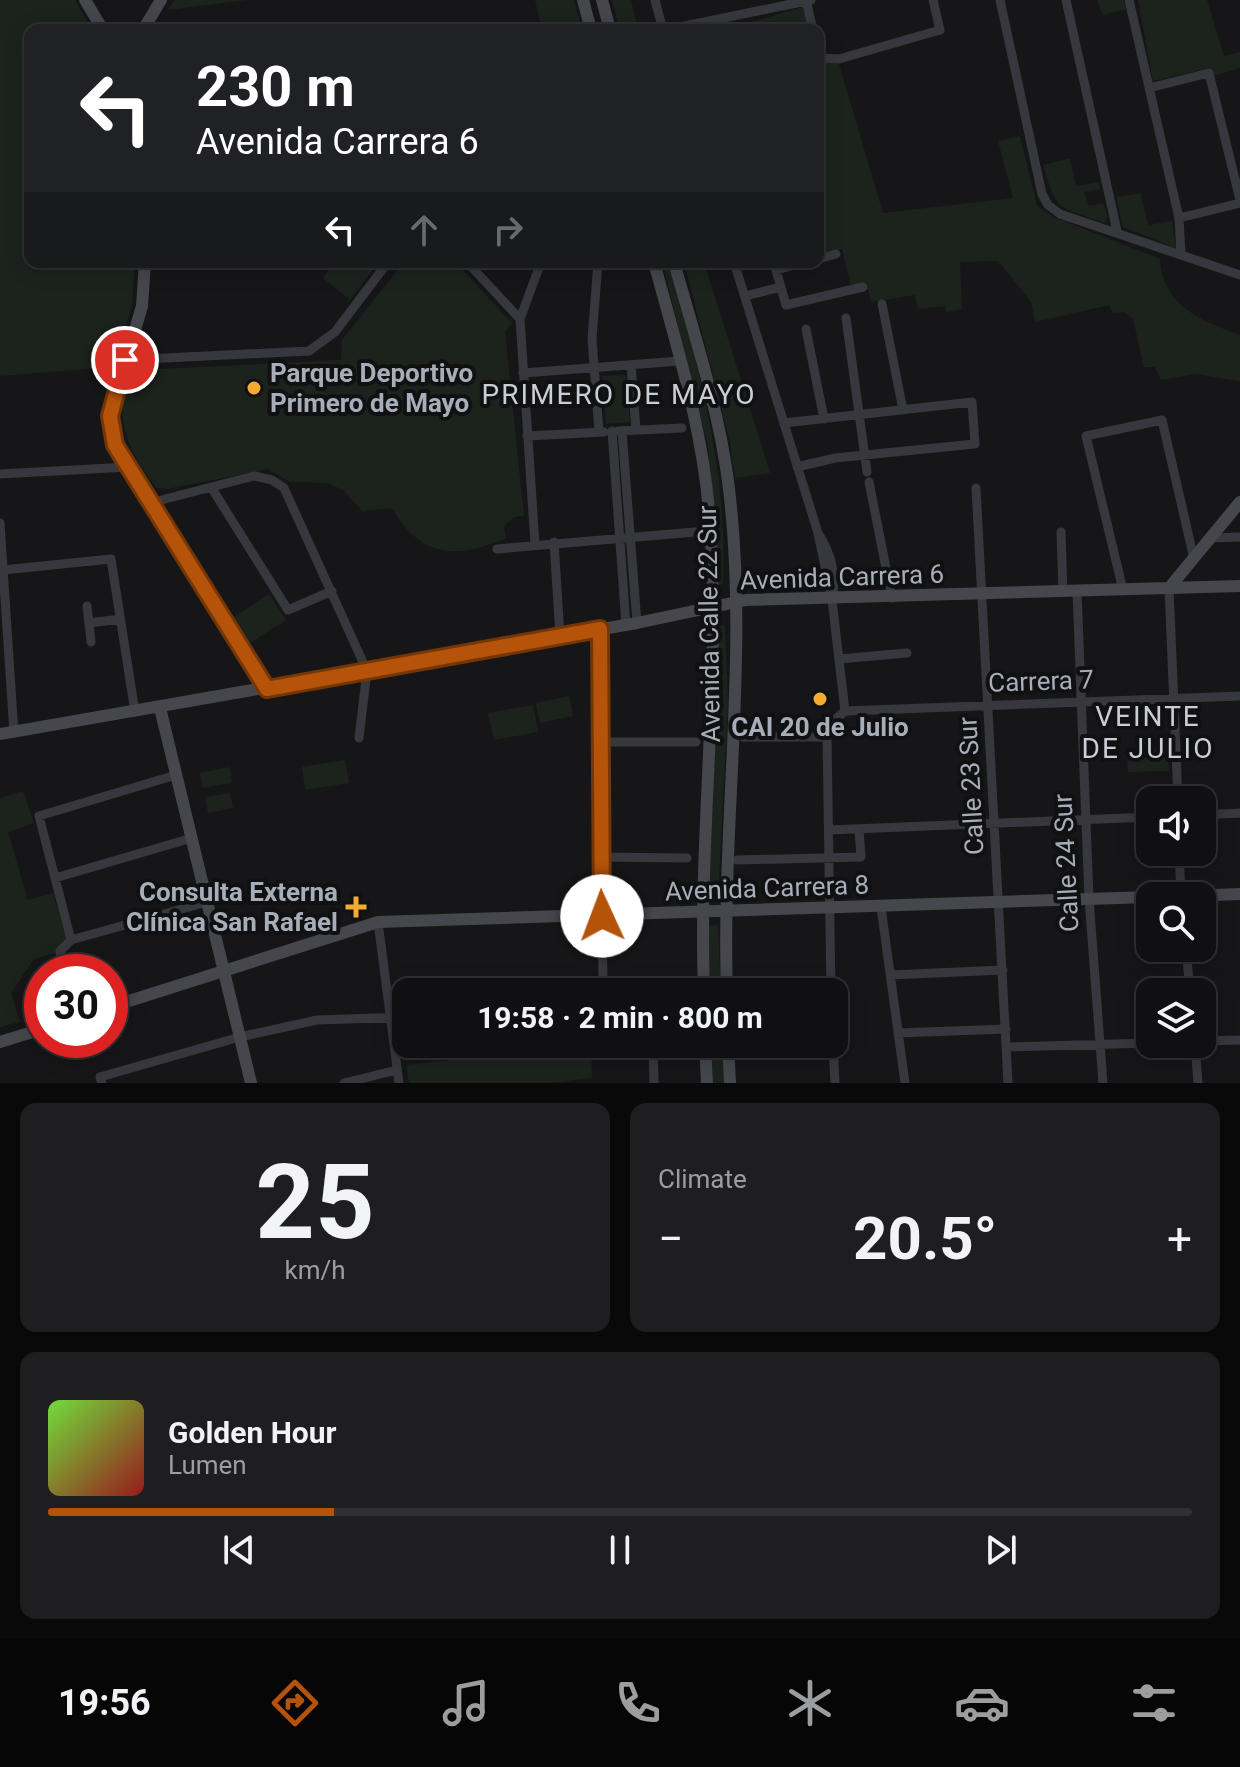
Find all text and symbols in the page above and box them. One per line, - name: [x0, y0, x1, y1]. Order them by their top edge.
- text: 230 m: [196, 54, 355, 120]
- icon: left: [64, 56, 168, 160]
- text: Avenida Carrera 6: [196, 121, 479, 163]
- icon: left: [318, 208, 362, 252]
- icon: ahead: [402, 208, 446, 252]
- icon: right: [486, 208, 530, 252]
- pin: [91, 326, 159, 394]
- icon: arrive: [103, 338, 147, 382]
- place label: Parque Deportivo Primero de Mayo: [270, 358, 473, 418]
- district label: PRIMERO DE MAYO: [482, 378, 756, 411]
- marker: Parque Deportivo Primero de Mayo: [245, 379, 263, 397]
- street label: Avenida Calle 22 Sur: [692, 505, 726, 743]
- street label: Avenida Carrera 6: [739, 558, 945, 596]
- street label: Carrera 7: [988, 664, 1094, 698]
- marker: CAI 20 de Julio: [811, 690, 829, 708]
- district label: VEINTE DE JULIO: [1082, 700, 1214, 765]
- place label: CAI 20 de Julio: [731, 712, 909, 742]
- street label: Calle 23 Sur: [952, 716, 990, 856]
- map controls: [1136, 786, 1216, 1058]
- button: sound: [1136, 786, 1216, 866]
- street label: Calle 24 Sur: [1047, 793, 1085, 933]
- street label: Avenida Carrera 8: [664, 869, 870, 907]
- position arrow: [560, 874, 644, 958]
- place label: Consulta Externa Clínica San Rafael: [126, 877, 338, 937]
- button: search: [1136, 882, 1216, 962]
- marker: Consulta Externa Clínica San Rafael: [345, 896, 367, 918]
- speed limit sign: 30: [24, 954, 128, 1058]
- button: layers: [1136, 978, 1216, 1058]
- text: 19:58 · 2 min · 800 m: [477, 1000, 763, 1035]
- text: 25: [255, 1142, 375, 1263]
- text: Climate: [658, 1164, 747, 1194]
- text: 20.5°: [853, 1203, 997, 1274]
- text: −: [658, 1213, 683, 1265]
- text: +: [1167, 1213, 1192, 1265]
- text: km/h: [284, 1255, 346, 1285]
- text: Golden Hour: [168, 1415, 337, 1450]
- text: Lumen: [168, 1450, 247, 1480]
- icon: previous: [217, 1528, 261, 1572]
- icon: pause: [598, 1528, 642, 1572]
- icon: next: [979, 1528, 1023, 1572]
- icon: directions: [267, 1675, 323, 1731]
- icon: music: [438, 1675, 494, 1731]
- icon: phone: [610, 1675, 666, 1731]
- icon: climate: [782, 1675, 838, 1731]
- icon: car: [954, 1675, 1010, 1731]
- icon: filters: [1126, 1675, 1182, 1731]
- text: 19:56: [58, 1682, 151, 1724]

